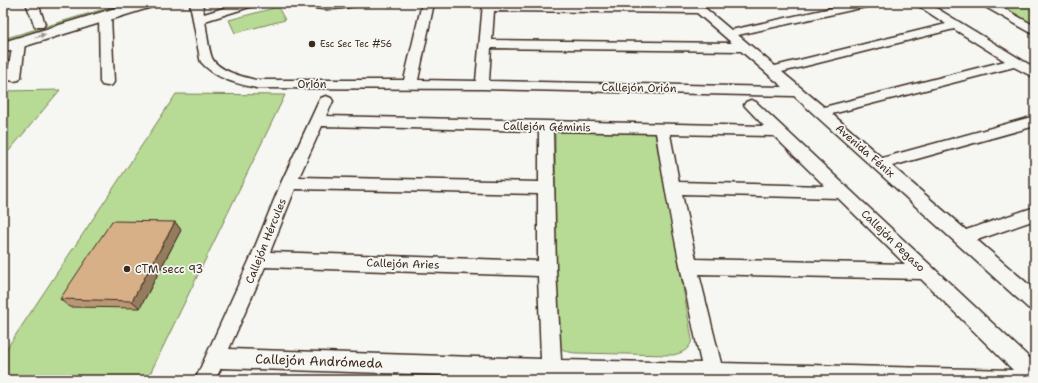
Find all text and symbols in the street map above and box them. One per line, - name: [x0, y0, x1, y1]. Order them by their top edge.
- one-way arrow: [35, 33, 47, 39]
- place label: Esc Sec Tec #56: [320, 38, 392, 50]
- marker: Esc Sec Tec #56: [307, 39, 317, 49]
- street label: Orión: [298, 77, 327, 92]
- street label: Callejón Orión: [601, 80, 677, 96]
- street label: Callejón Géminis: [503, 119, 591, 135]
- street label: Avenida Fénix: [832, 121, 898, 181]
- street label: Callejón Hércules: [242, 196, 290, 286]
- street label: Callejón Pegaso: [858, 207, 928, 276]
- street label: Callejón Aries: [366, 255, 440, 273]
- place label: CTM secc 93: [135, 262, 203, 277]
- marker: CTM secc 93: [122, 264, 132, 274]
- street label: Callejón Andrómeda: [255, 350, 383, 372]

